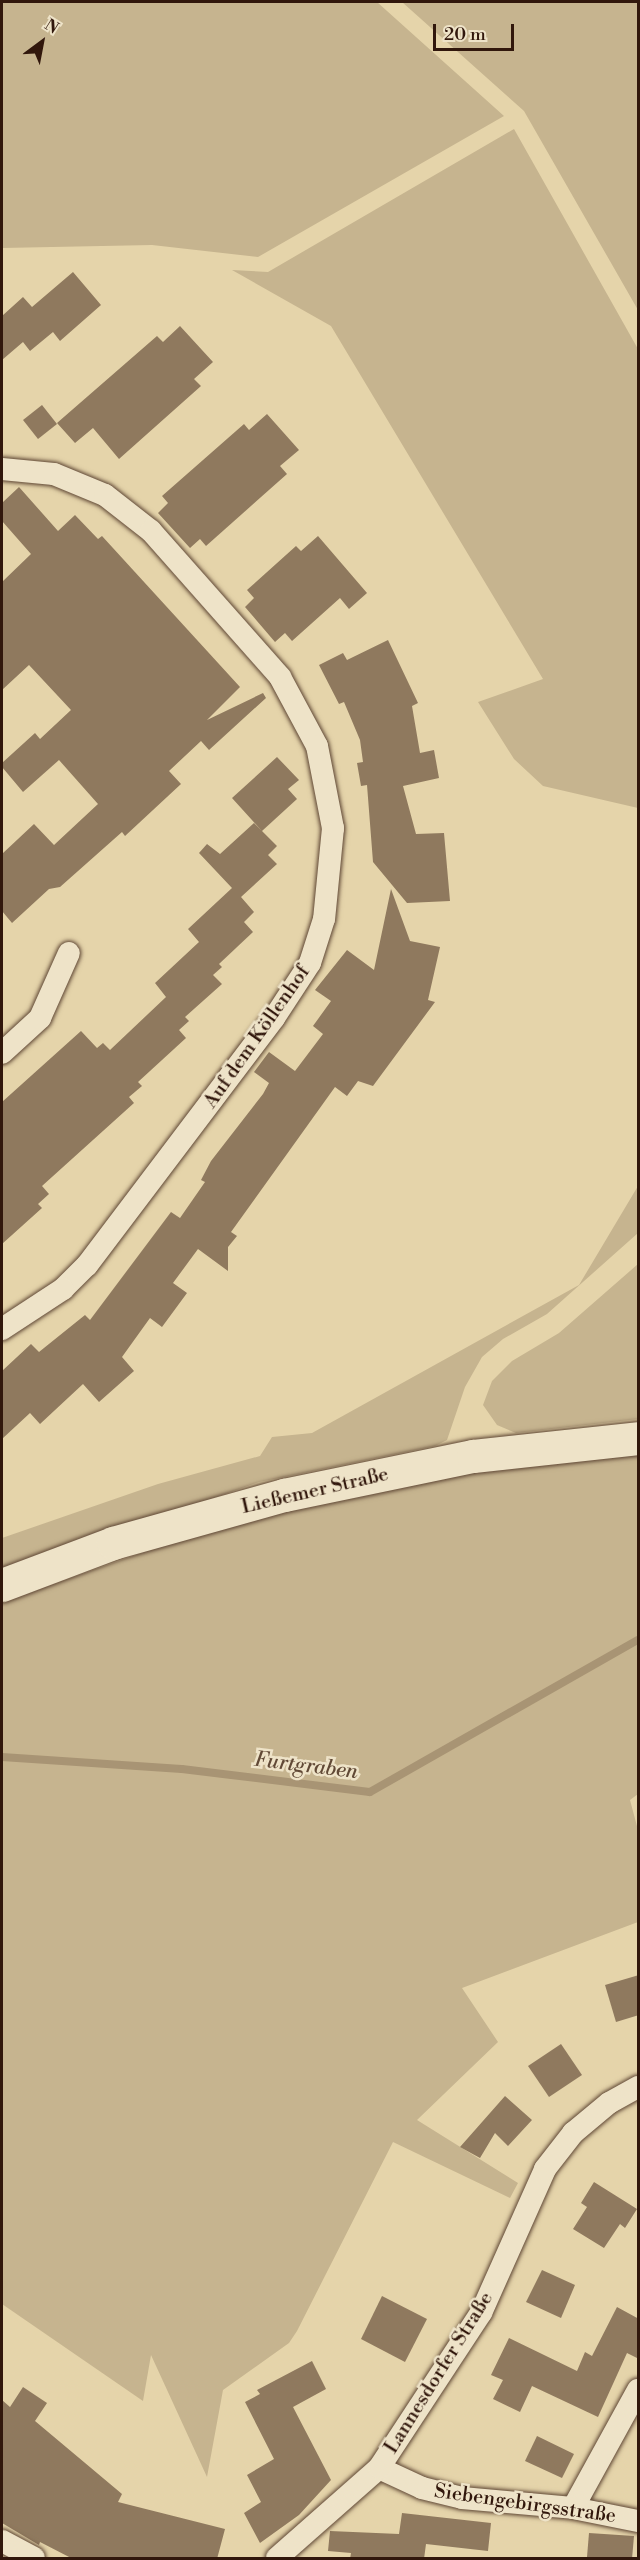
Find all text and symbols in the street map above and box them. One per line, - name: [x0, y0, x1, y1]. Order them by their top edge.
- north arrow: [12, 12, 72, 72]
- scale bar: [436, 12, 517, 50]
- text: N: [41, 15, 62, 39]
- text: 20 m: [444, 23, 486, 46]
- street label: Auf dem Köllenhof: [199, 961, 315, 1113]
- street label: Ließemer Straße: [239, 1462, 391, 1520]
- water label: Furtgraben: [253, 1747, 359, 1785]
- street label: Lannesdorfer Straße: [380, 2288, 498, 2458]
- street label: Siebengebirgsstraße: [433, 2479, 617, 2529]

